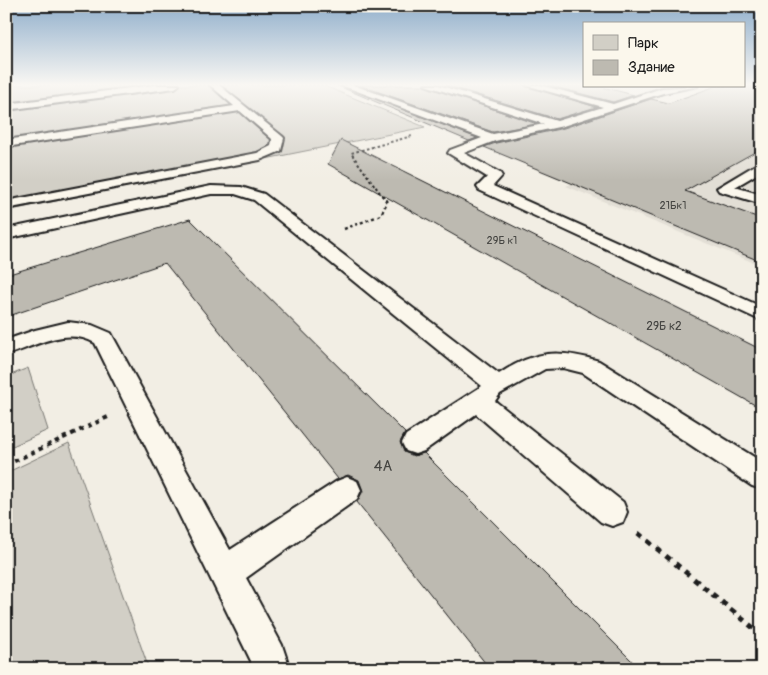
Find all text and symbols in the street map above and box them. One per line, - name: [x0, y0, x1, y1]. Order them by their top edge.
- legend: [583, 22, 746, 88]
- text: Парк: [628, 34, 659, 53]
- text: Здание: [628, 58, 675, 77]
- house number: 21Бк1: [659, 199, 687, 212]
- house number: 29Б к1: [487, 234, 517, 247]
- house number: 29Б к2: [646, 319, 682, 334]
- house number: 4А: [374, 457, 392, 476]

